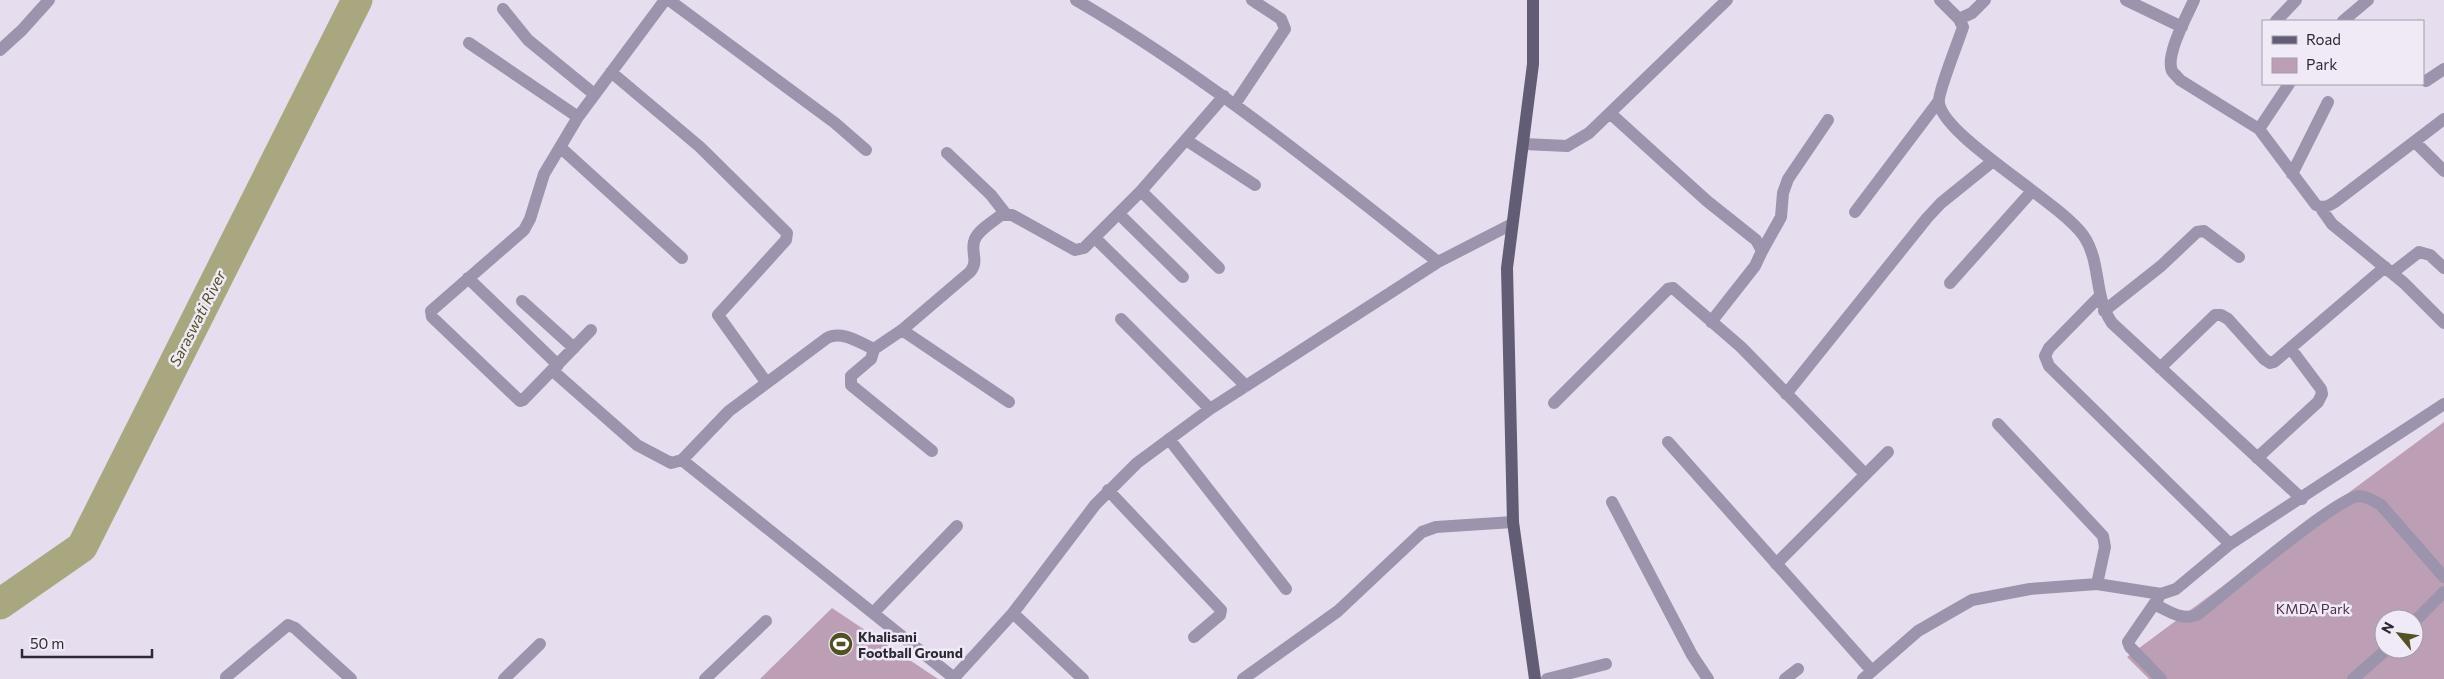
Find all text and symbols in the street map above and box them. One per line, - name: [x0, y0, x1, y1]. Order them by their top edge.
- legend: [2262, 20, 2424, 85]
- text: Road: [2306, 30, 2341, 48]
- text: Park: [2306, 55, 2337, 73]
- water label: Saraswati River: [165, 266, 229, 369]
- park label: KMDA Park: [2276, 600, 2351, 617]
- north arrow: [2374, 609, 2424, 659]
- text: N: [2377, 619, 2397, 636]
- scale bar: [22, 626, 152, 658]
- place label: Khalisani Football Ground: [858, 628, 963, 661]
- sports icon: Khalisani Football Ground: [828, 631, 854, 657]
- text: 50 m: [30, 634, 64, 652]

